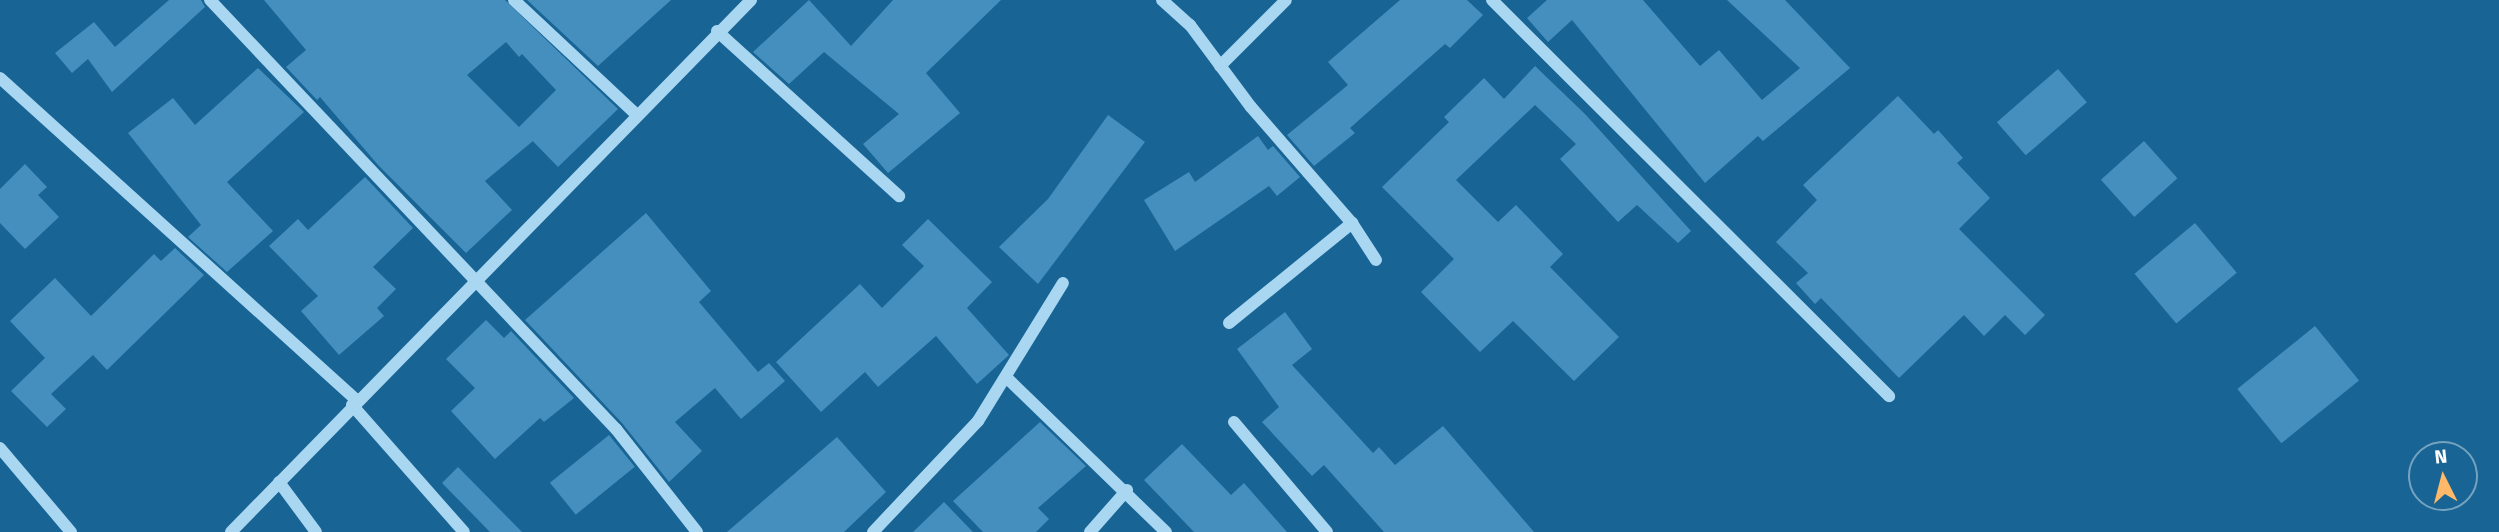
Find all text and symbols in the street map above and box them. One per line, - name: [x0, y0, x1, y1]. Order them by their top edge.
- north arrow: [2408, 441, 2478, 511]
- text: N: [2433, 445, 2448, 469]

